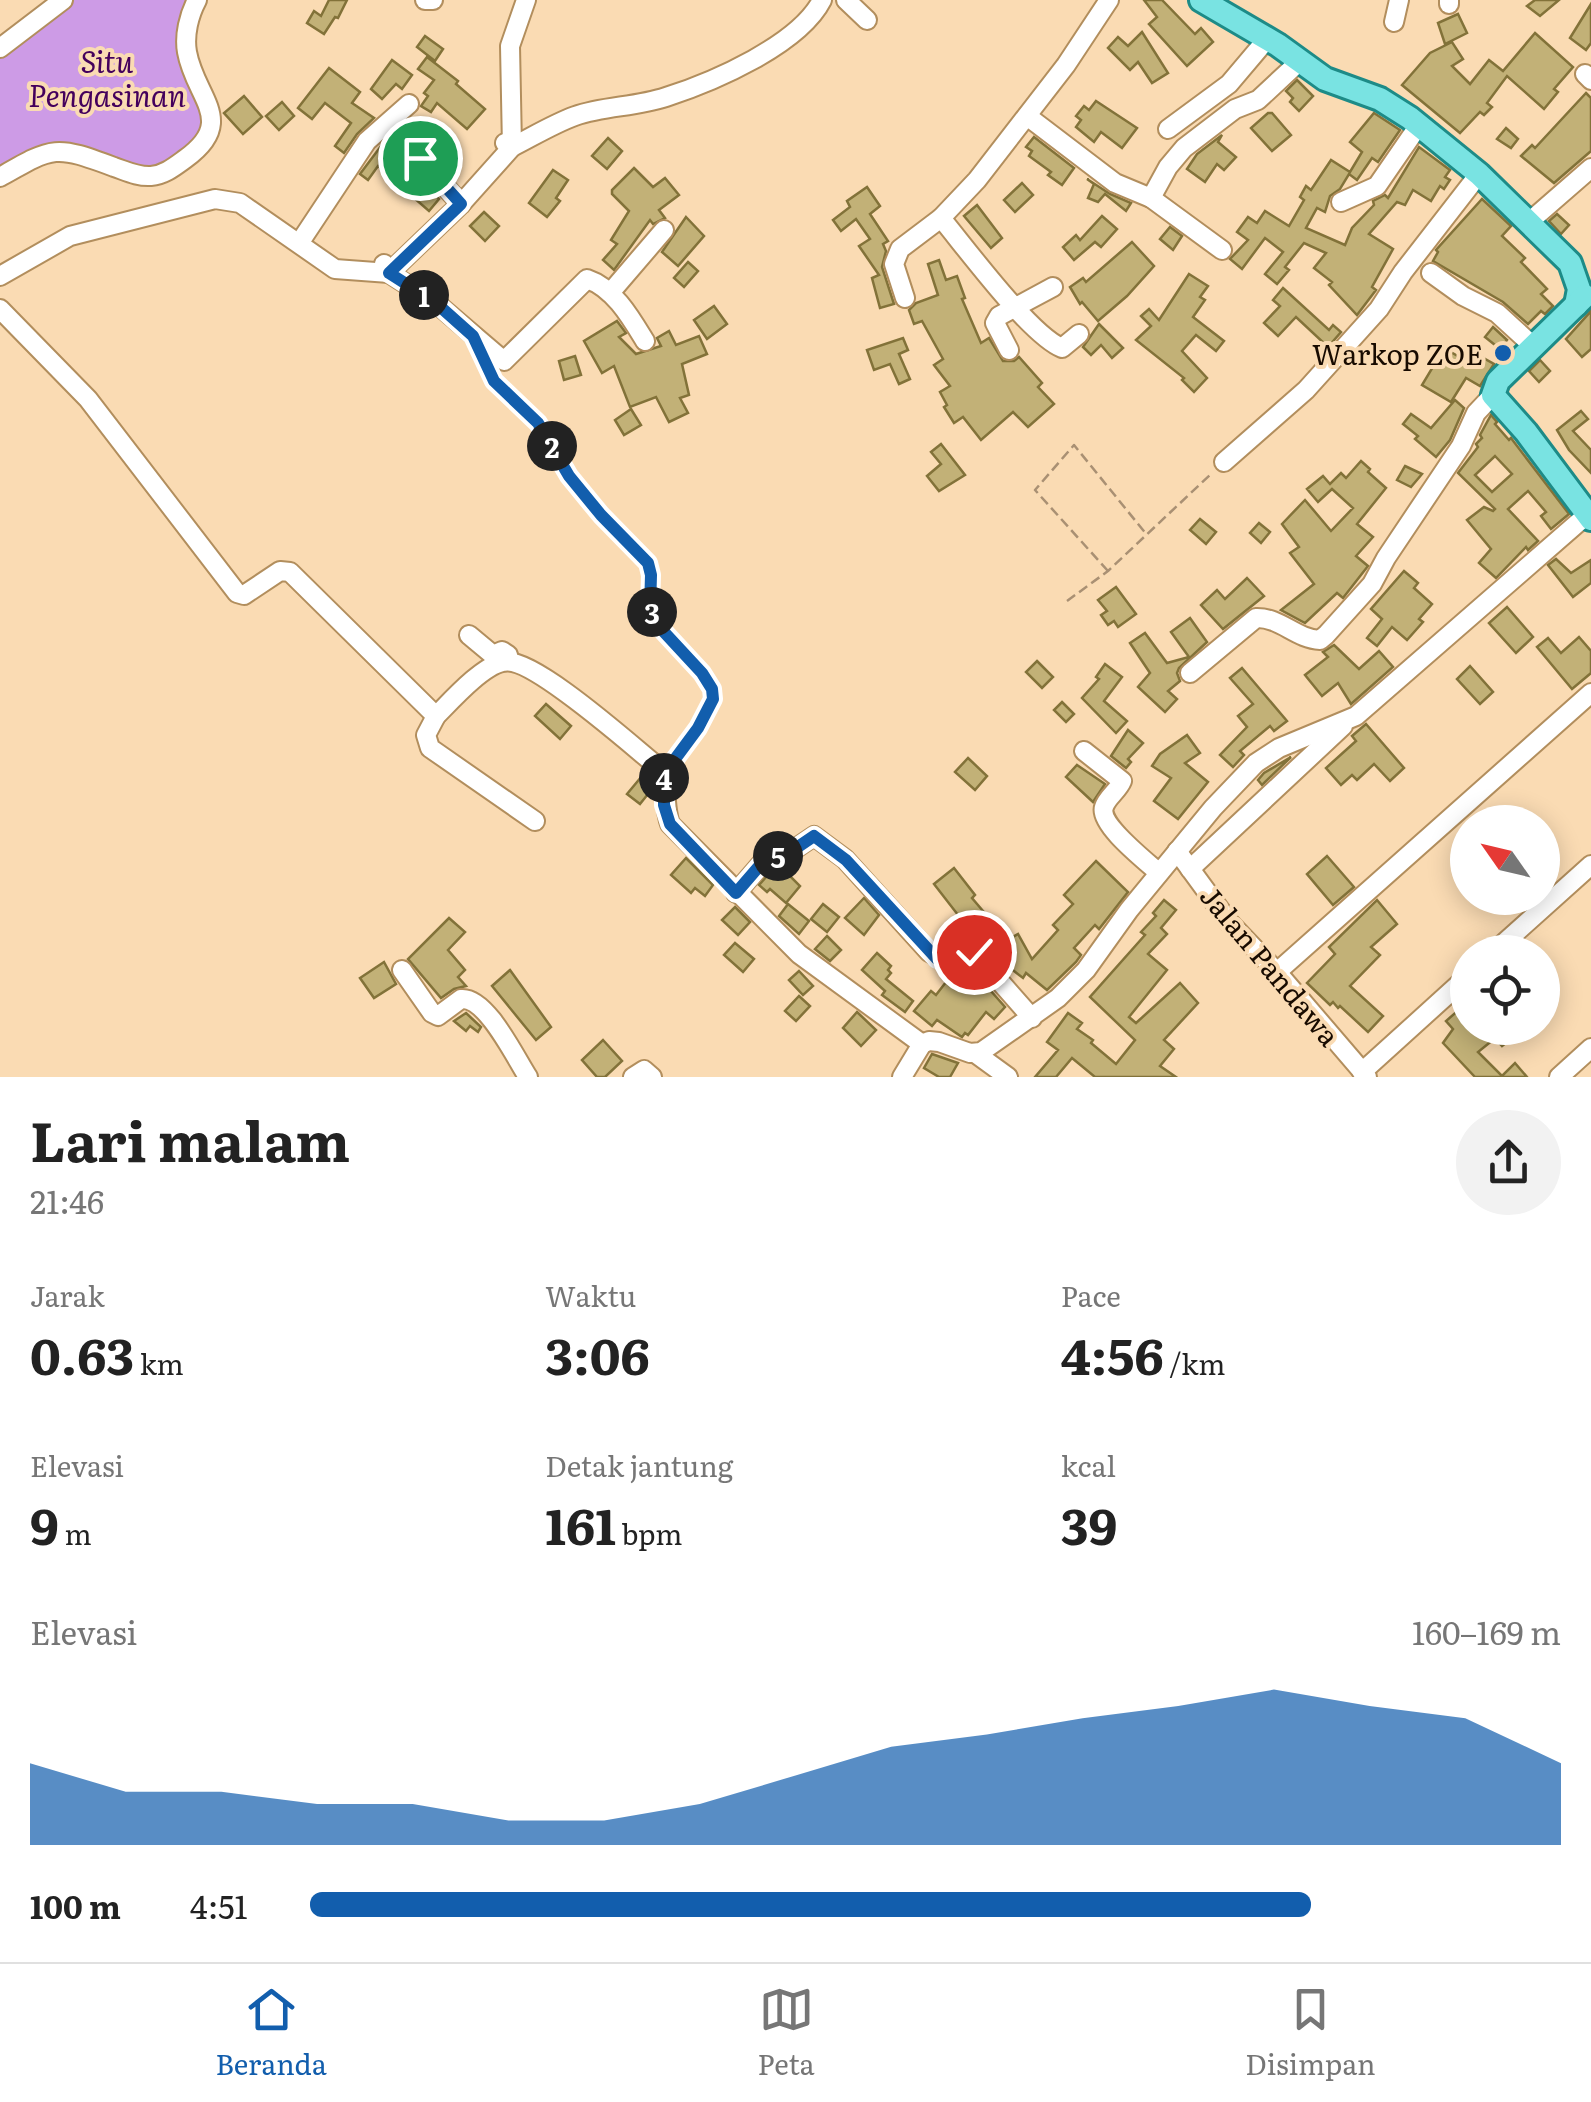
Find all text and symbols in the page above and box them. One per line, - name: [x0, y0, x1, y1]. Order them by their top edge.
- water label: Situ Pengasinan: [28, 38, 186, 116]
- pin: [378, 116, 463, 201]
- icon: arrive: [393, 131, 448, 186]
- pin: 1: [399, 270, 449, 320]
- text: 1: [418, 274, 430, 316]
- place label: Warkop ZOE: [1312, 332, 1483, 374]
- marker: Warkop ZOE: [1492, 342, 1514, 364]
- pin: 2: [527, 421, 577, 471]
- text: 2: [544, 425, 560, 467]
- pin: 3: [627, 587, 677, 637]
- text: 3: [644, 591, 660, 633]
- pin: 4: [639, 753, 689, 803]
- text: 4: [656, 757, 672, 799]
- north arrow: [1450, 805, 1560, 915]
- map controls: [1450, 805, 1560, 1045]
- pin: 5: [753, 831, 803, 881]
- text: 5: [770, 835, 786, 877]
- street label: Jalan Pandawa: [1191, 876, 1351, 1054]
- pin: [932, 910, 1017, 995]
- icon: check: [947, 925, 1002, 980]
- button: locate: [1450, 935, 1560, 1045]
- text: Lari malam: [30, 1097, 350, 1179]
- button: share: [1456, 1110, 1561, 1215]
- text: 21:46: [30, 1176, 104, 1224]
- text: Jarak: [30, 1274, 105, 1316]
- text: Waktu: [545, 1274, 636, 1316]
- text: Pace: [1061, 1274, 1121, 1316]
- text: 0.63: [30, 1316, 134, 1390]
- text: 3:06: [545, 1316, 650, 1390]
- text: 4:56: [1061, 1316, 1164, 1390]
- text: km: [134, 1342, 184, 1384]
- text: /km: [1164, 1342, 1225, 1384]
- text: Elevasi: [30, 1444, 124, 1486]
- text: Detak jantung: [545, 1444, 733, 1486]
- text: kcal: [1061, 1444, 1116, 1486]
- text: 9: [30, 1486, 59, 1560]
- text: 161: [545, 1486, 616, 1560]
- text: 39: [1061, 1486, 1117, 1560]
- text: m: [59, 1512, 92, 1554]
- text: bpm: [616, 1512, 682, 1554]
- text: Elevasi: [30, 1607, 137, 1655]
- text: 160–169 m: [1412, 1607, 1561, 1655]
- text: 100 m: [30, 1881, 121, 1929]
- text: 4:51: [190, 1881, 248, 1929]
- tab: Beranda: [215, 1982, 327, 2084]
- tab: Peta: [758, 1982, 815, 2084]
- tab: Disimpan: [1245, 1982, 1376, 2084]

